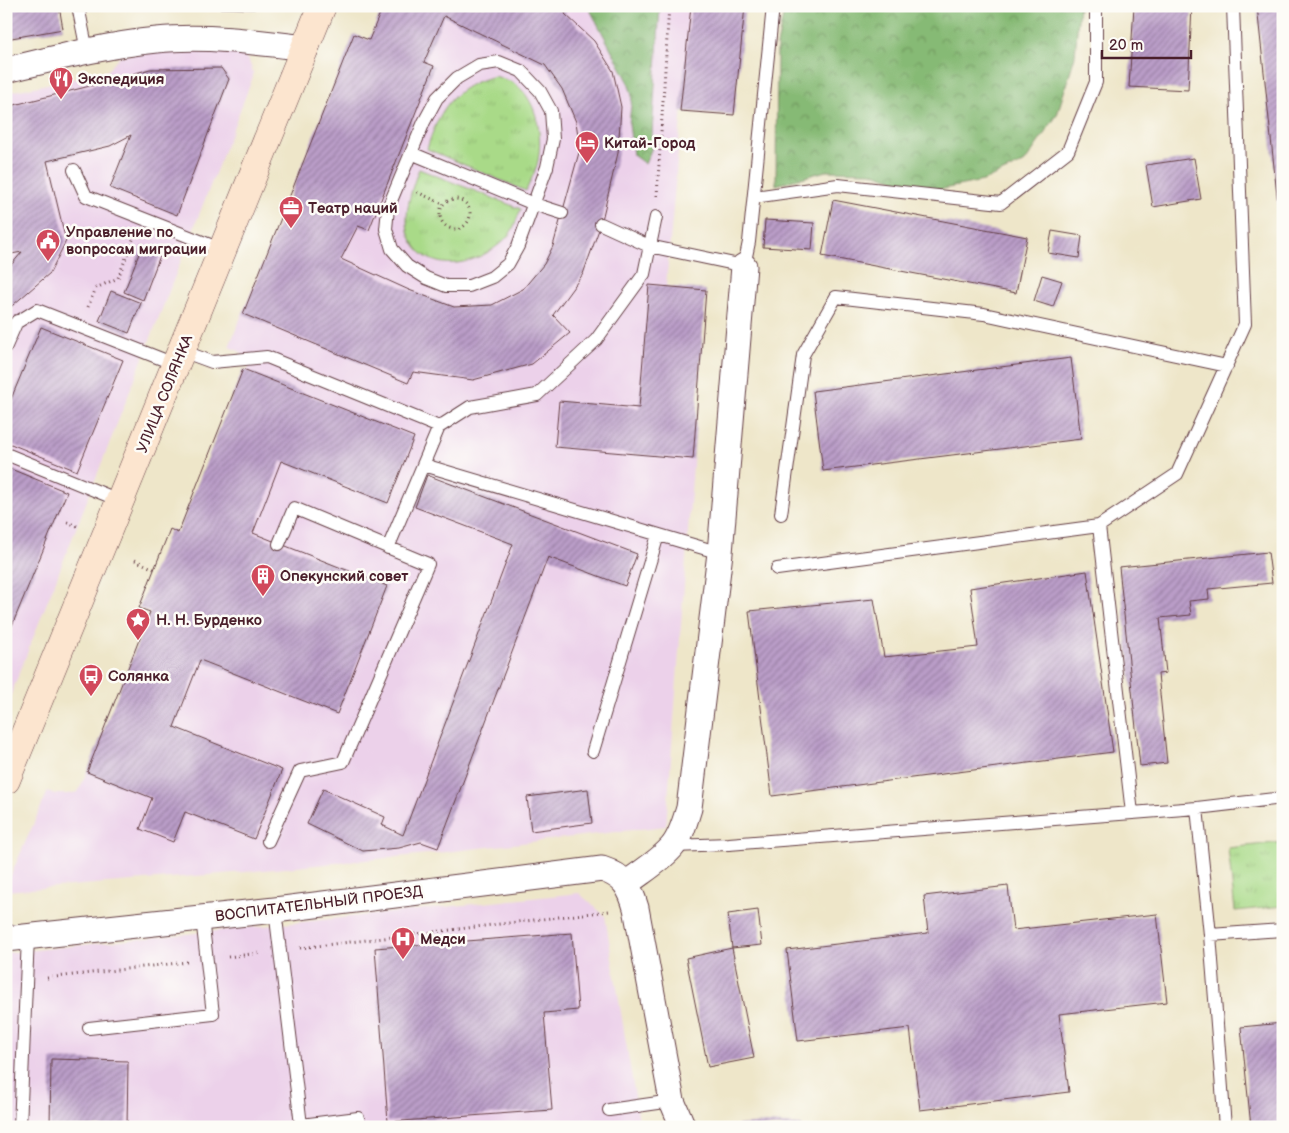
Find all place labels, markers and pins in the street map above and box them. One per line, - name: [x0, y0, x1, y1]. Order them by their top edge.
- restaurant icon: Экспедиция: [48, 66, 74, 100]
- place label: Экспедиция: [78, 70, 164, 89]
- hotel icon: Китай-Город: [574, 130, 600, 164]
- place label: Китай-Город: [604, 134, 695, 153]
- office icon: Театр наций: [278, 195, 304, 229]
- place label: Театр наций: [308, 199, 398, 218]
- place label: Управление по вопросам миграции: [66, 223, 207, 259]
- public building icon: Управление по вопросам миграции: [35, 228, 61, 262]
- building icon: Опекунский совет: [250, 563, 276, 597]
- place label: Опекунский совет: [280, 567, 409, 586]
- place icon: Н. Н. Бурденко: [125, 607, 151, 641]
- place label: Н. Н. Бурденко: [156, 611, 262, 630]
- bus stop icon: Солянка: [78, 663, 104, 697]
- place label: Солянка: [108, 667, 169, 686]
- hospital icon: Медси: [390, 926, 416, 960]
- place label: Медси: [420, 930, 466, 949]

